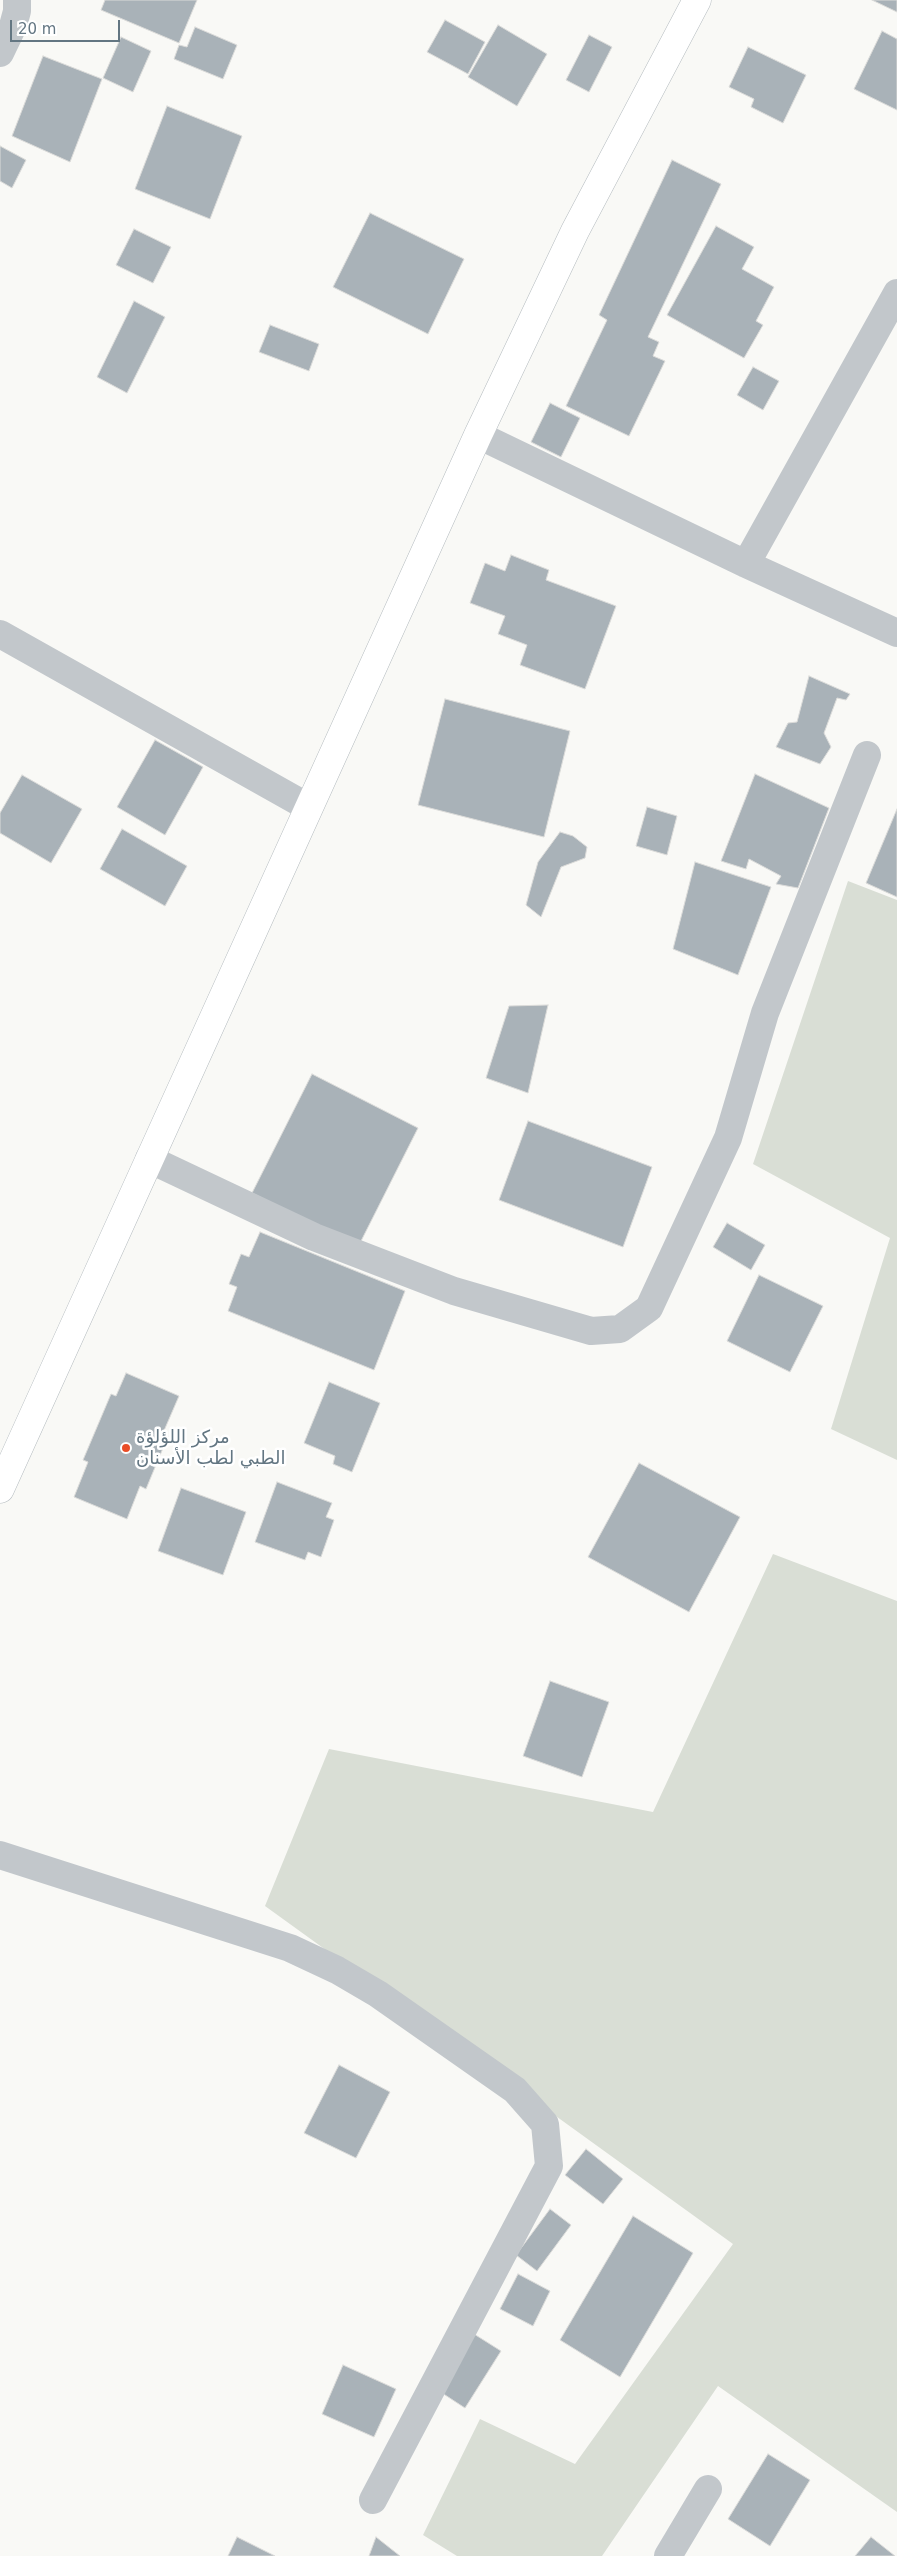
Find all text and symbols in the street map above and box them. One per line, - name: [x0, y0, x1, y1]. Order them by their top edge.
- scale bar: [12, 10, 122, 42]
- text: 20 m: [18, 20, 56, 38]
- place label: مركز اللؤلؤة الطبي لطب الأسنان: [136, 1427, 286, 1470]
- marker: مركز اللؤلؤة الطبي لطب الأسنان: [120, 1442, 132, 1454]

